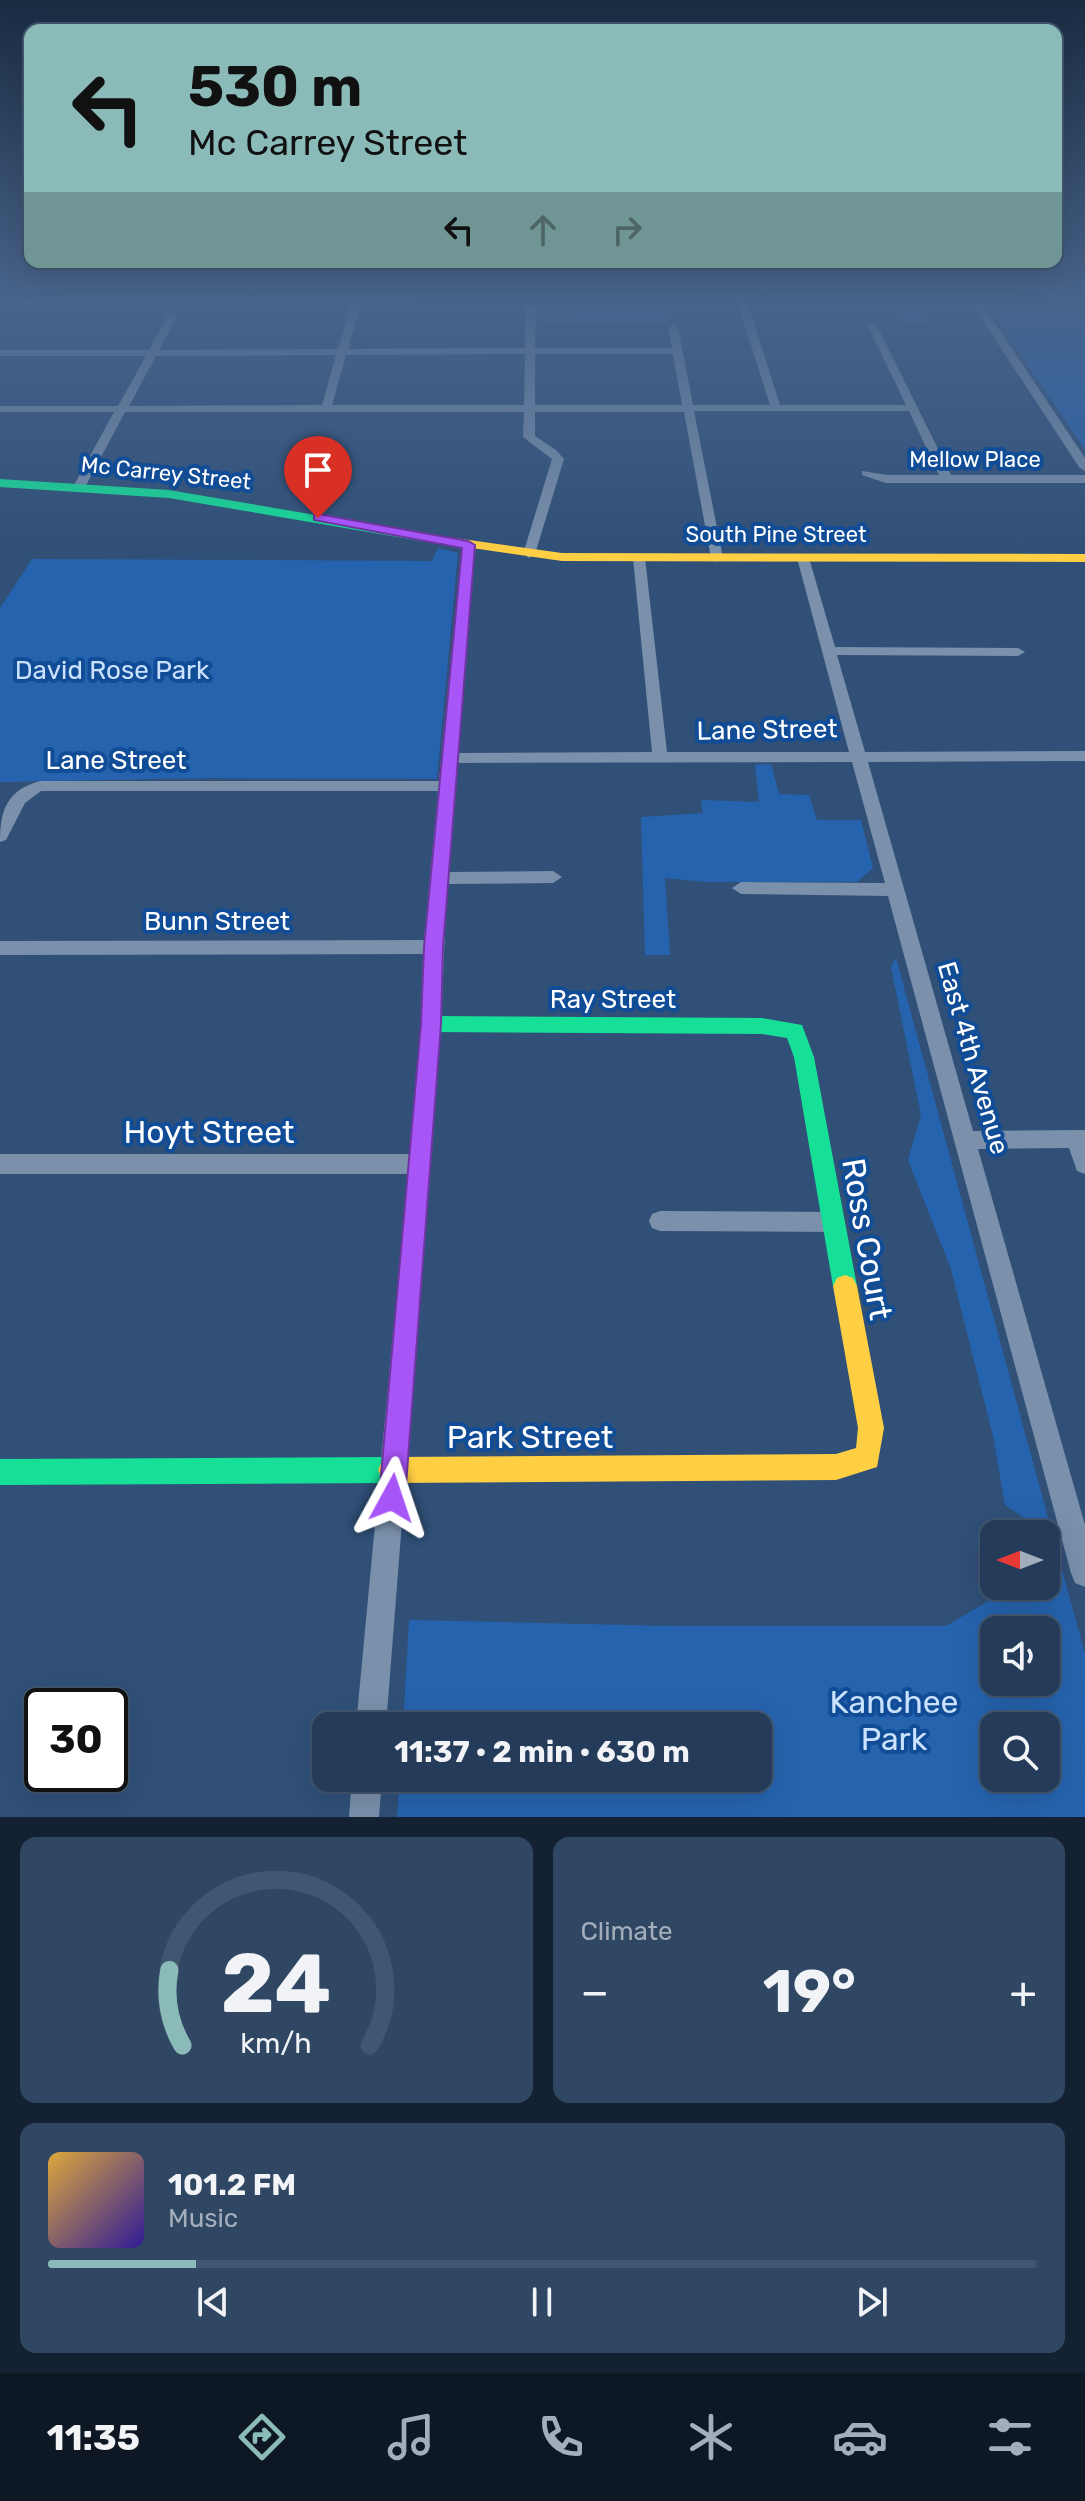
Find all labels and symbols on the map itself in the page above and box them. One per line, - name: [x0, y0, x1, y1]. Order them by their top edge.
- pin: [284, 436, 352, 518]
- street label: Mellow Place: [909, 446, 1041, 473]
- street label: Mc Carrey Street: [80, 451, 253, 495]
- street label: South Pine Street: [685, 521, 867, 548]
- park label: David Rose Park: [15, 655, 210, 686]
- street label: Lane Street: [696, 713, 838, 747]
- street label: Lane Street: [46, 745, 186, 776]
- street label: Bunn Street: [144, 906, 290, 937]
- street label: East 4th Avenue: [931, 958, 1015, 1158]
- street label: Ray Street: [550, 984, 676, 1015]
- street label: Hoyt Street: [123, 1113, 295, 1151]
- street label: Ross Court: [834, 1155, 900, 1323]
- street label: Park Street: [447, 1418, 613, 1456]
- position arrow: [350, 1456, 434, 1540]
- north arrow: [980, 1520, 1060, 1600]
- park label: Kanchee Park: [829, 1683, 959, 1758]
- speed limit sign: 30: [24, 1688, 128, 1792]

